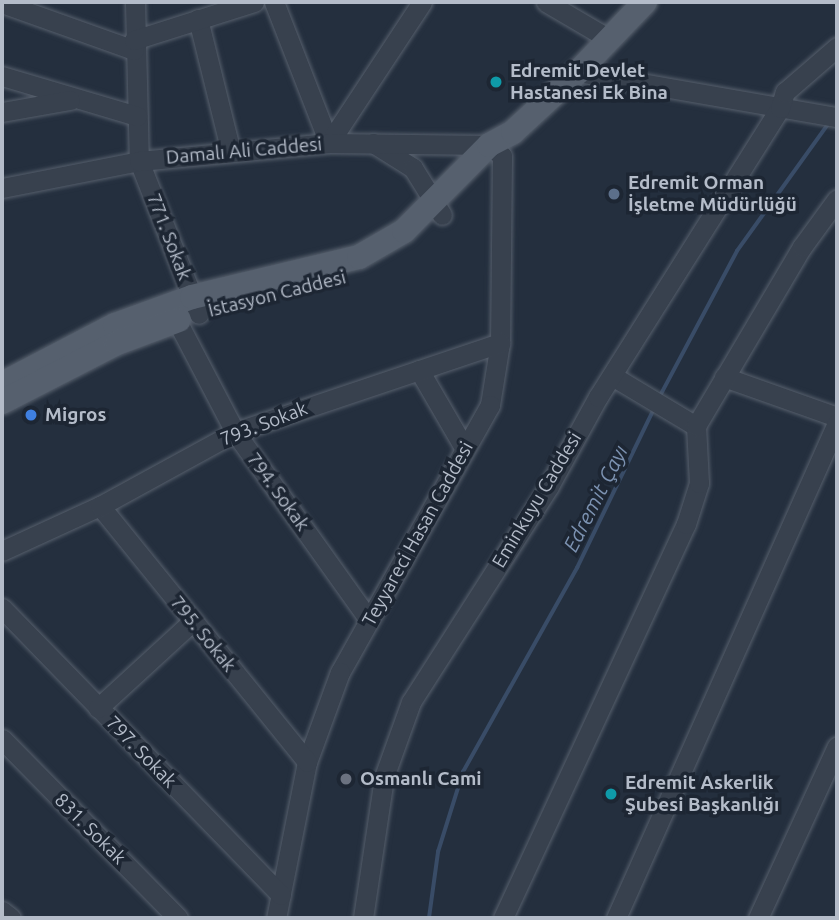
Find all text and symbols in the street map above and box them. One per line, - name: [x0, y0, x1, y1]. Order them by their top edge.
- place label: Edremit Devlet Hastanesi Ek Bina: [510, 60, 668, 104]
- marker: Edremit Devlet Hastanesi Ek Bina: [488, 74, 504, 90]
- street label: Damalı Ali Caddesi: [165, 133, 323, 169]
- place label: Edremit Orman İşletme Müdürlüğü: [628, 172, 797, 216]
- marker: Edremit Orman İşletme Müdürlüğü: [606, 186, 622, 202]
- street label: 771. Sokak: [142, 190, 196, 284]
- street label: İstasyon Caddesi: [206, 266, 348, 322]
- street label: 793. Sokak: [217, 397, 311, 451]
- place label: Migros: [45, 404, 106, 426]
- marker: Migros: [23, 407, 39, 423]
- street label: Eminkuyu Caddesi: [487, 428, 587, 572]
- street label: Teyyareci Hasan Caddesi: [358, 438, 478, 630]
- water label: Edremit Çayı: [557, 440, 633, 556]
- street label: 794. Sokak: [242, 448, 314, 536]
- street label: 795. Sokak: [165, 591, 241, 677]
- street label: 797. Sokak: [101, 711, 181, 793]
- place label: Osmanlı Cami: [360, 768, 482, 790]
- marker: Osmanlı Cami: [338, 771, 354, 787]
- place label: Edremit Askerlik Şubesi Başkanlığı: [625, 772, 779, 816]
- marker: Edremit Askerlik Şubesi Başkanlığı: [603, 786, 619, 802]
- street label: 831. Sokak: [50, 789, 130, 869]

